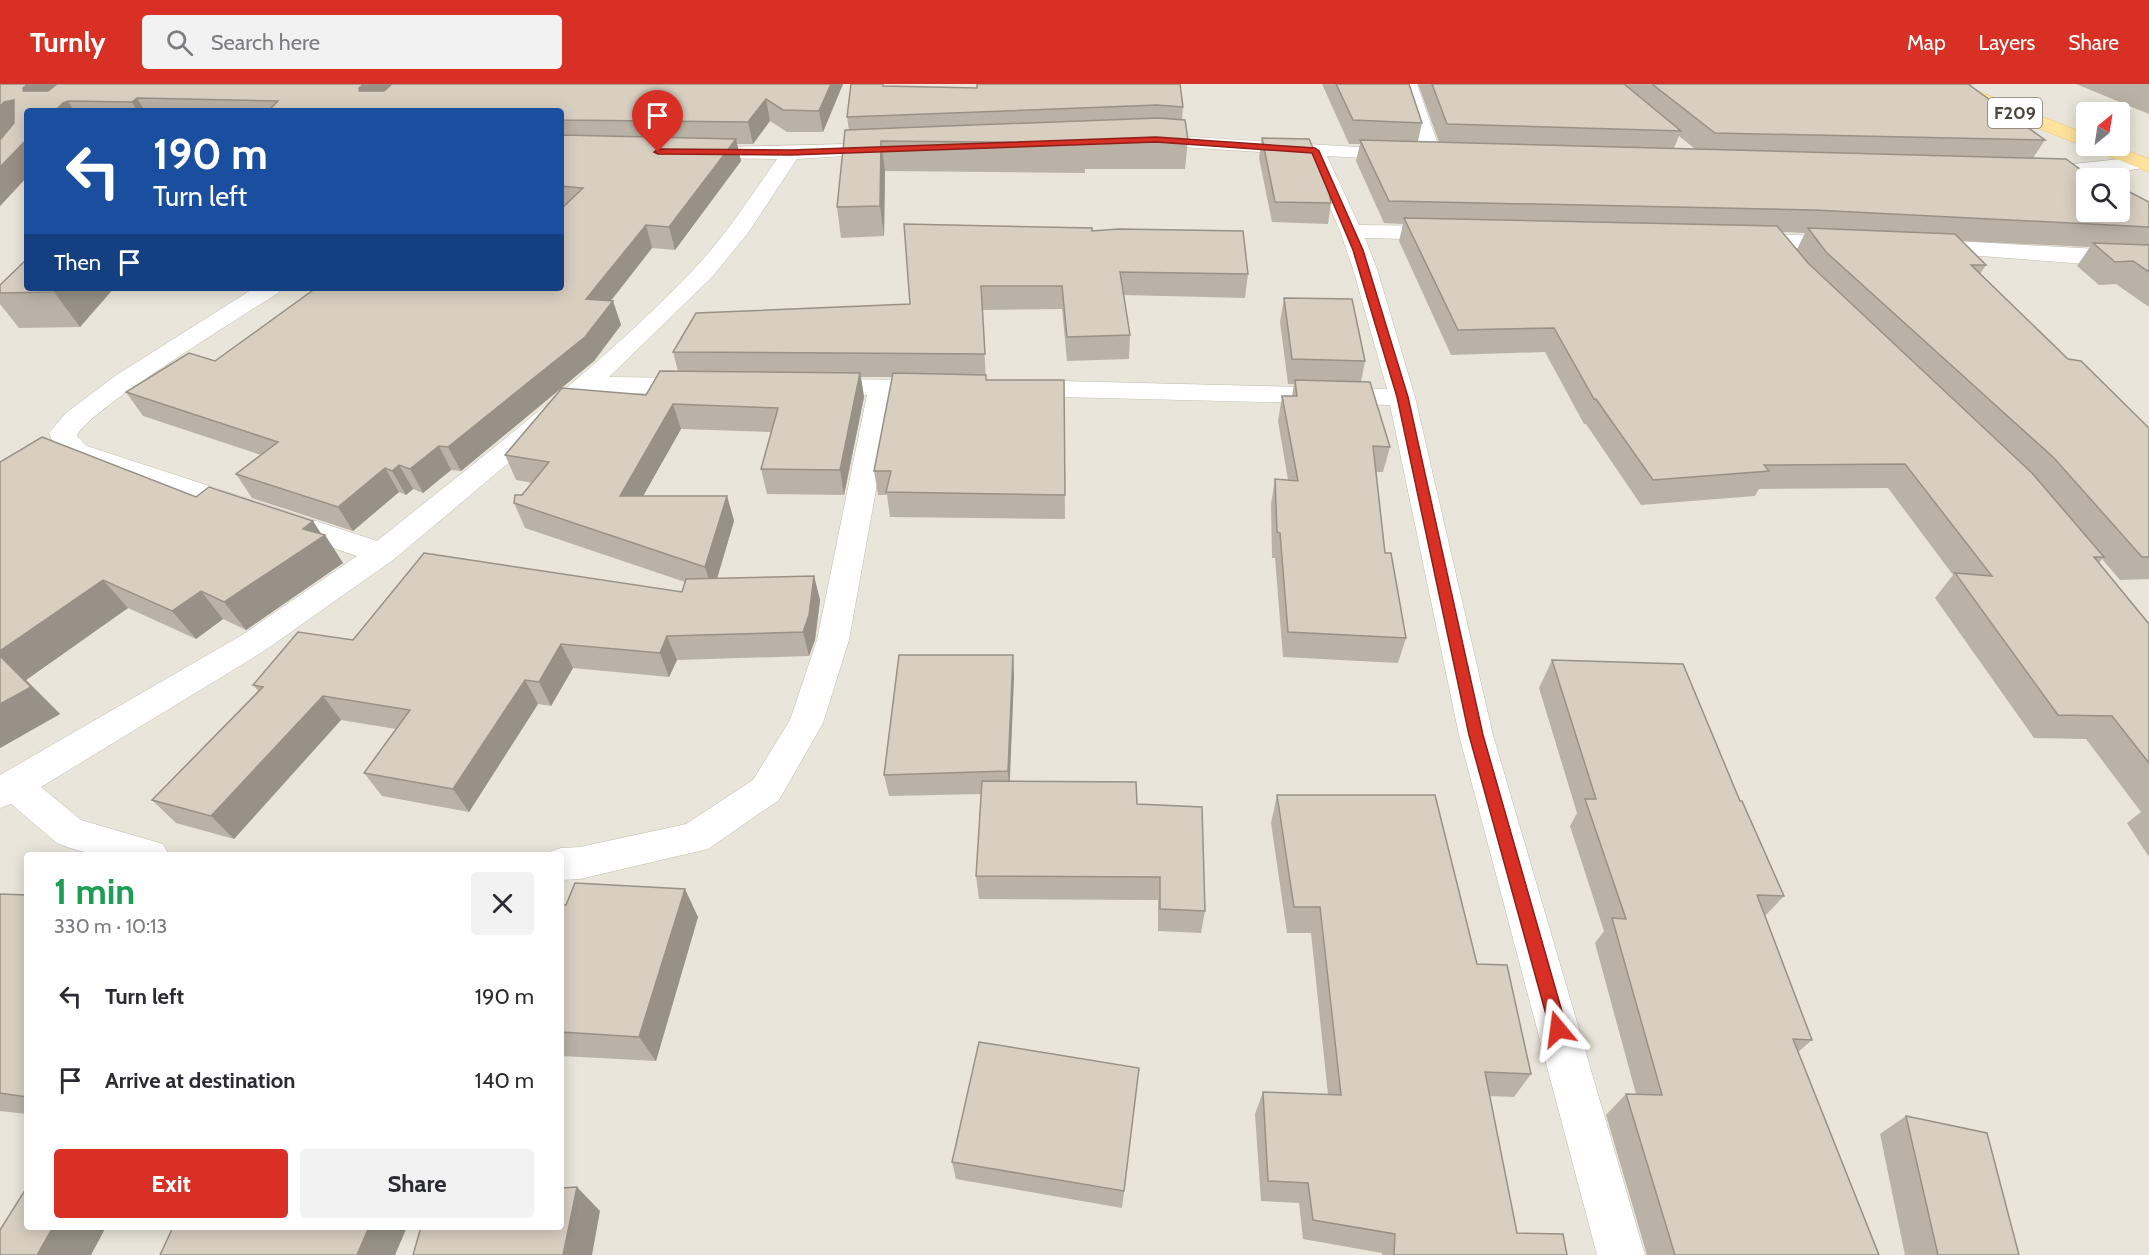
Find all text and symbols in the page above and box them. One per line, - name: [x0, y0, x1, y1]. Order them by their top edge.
- search box: [142, 15, 562, 69]
- text: Turnly: [30, 25, 106, 59]
- icon: search: [163, 26, 196, 59]
- text: Search here: [211, 29, 320, 56]
- text: Map: [1907, 30, 1946, 55]
- text: Layers: [1979, 30, 2035, 55]
- text: Share: [2068, 30, 2119, 55]
- pin: [632, 90, 683, 152]
- road number: F209: [1988, 98, 2042, 128]
- icon: arrive: [641, 99, 674, 132]
- north arrow: [2076, 102, 2130, 156]
- map controls: [2076, 102, 2130, 222]
- text: 190 m: [153, 128, 268, 180]
- icon: left: [54, 132, 132, 210]
- button: search: [2076, 168, 2130, 222]
- text: Turn left: [153, 180, 247, 213]
- icon: arrive: [113, 246, 146, 279]
- text: Then: [54, 249, 101, 276]
- text: 1 min: [54, 869, 135, 913]
- button: close: [471, 872, 534, 935]
- text: 330 m · 10:13: [54, 914, 167, 938]
- icon: left: [54, 980, 87, 1013]
- text: Turn left: [105, 983, 184, 1010]
- text: 190 m: [475, 983, 534, 1010]
- position arrow: [1526, 997, 1590, 1061]
- icon: arrive: [54, 1064, 87, 1097]
- text: Arrive at destination: [105, 1067, 295, 1094]
- text: 140 m: [475, 1067, 534, 1094]
- button: Exit: [54, 1149, 288, 1218]
- button: Share: [300, 1149, 534, 1218]

